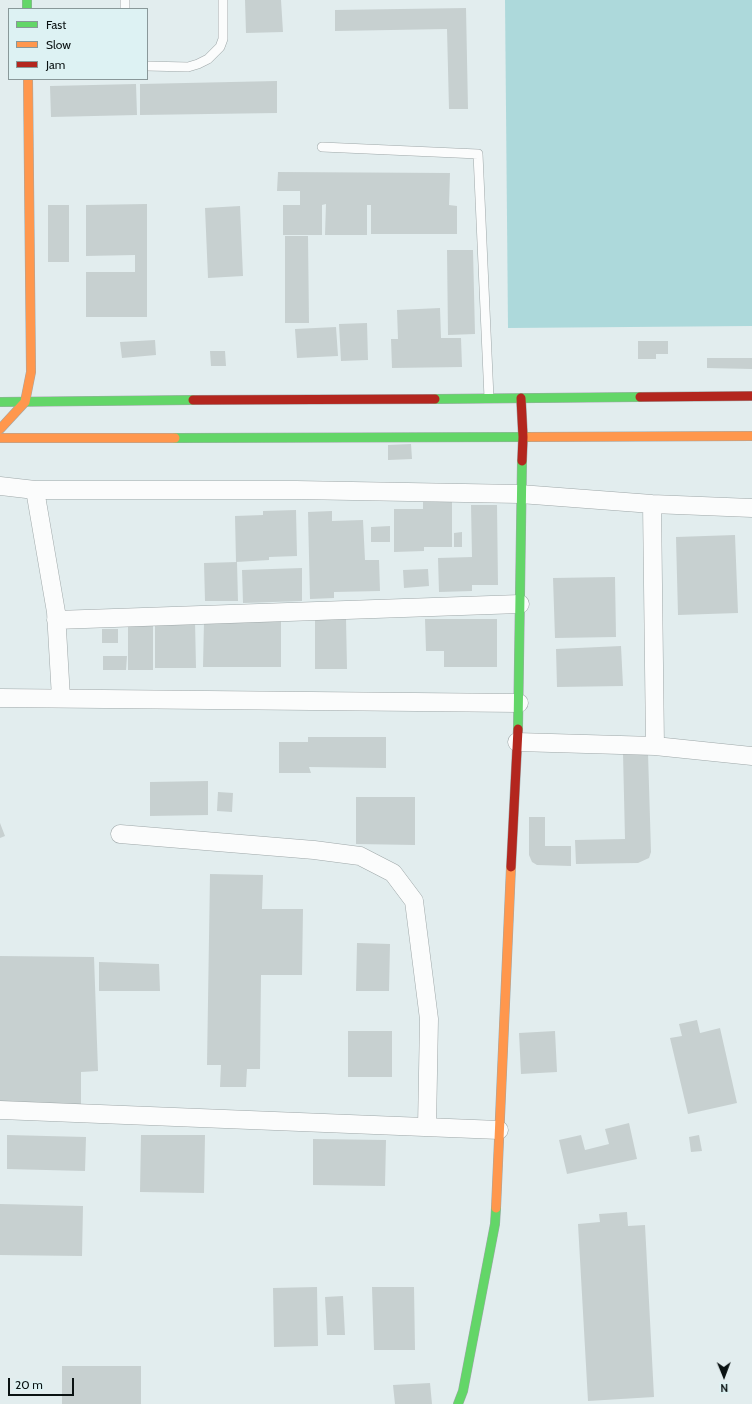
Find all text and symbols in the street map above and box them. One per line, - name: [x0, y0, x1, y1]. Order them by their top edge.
- legend: [8, 8, 148, 80]
- text: Fast: [46, 17, 66, 32]
- text: Slow: [46, 37, 71, 52]
- text: Jam: [46, 57, 65, 72]
- north arrow: [704, 1356, 744, 1396]
- scale bar: [10, 1370, 76, 1396]
- text: 20 m: [15, 1377, 43, 1392]
- text: N: [720, 1381, 728, 1395]

